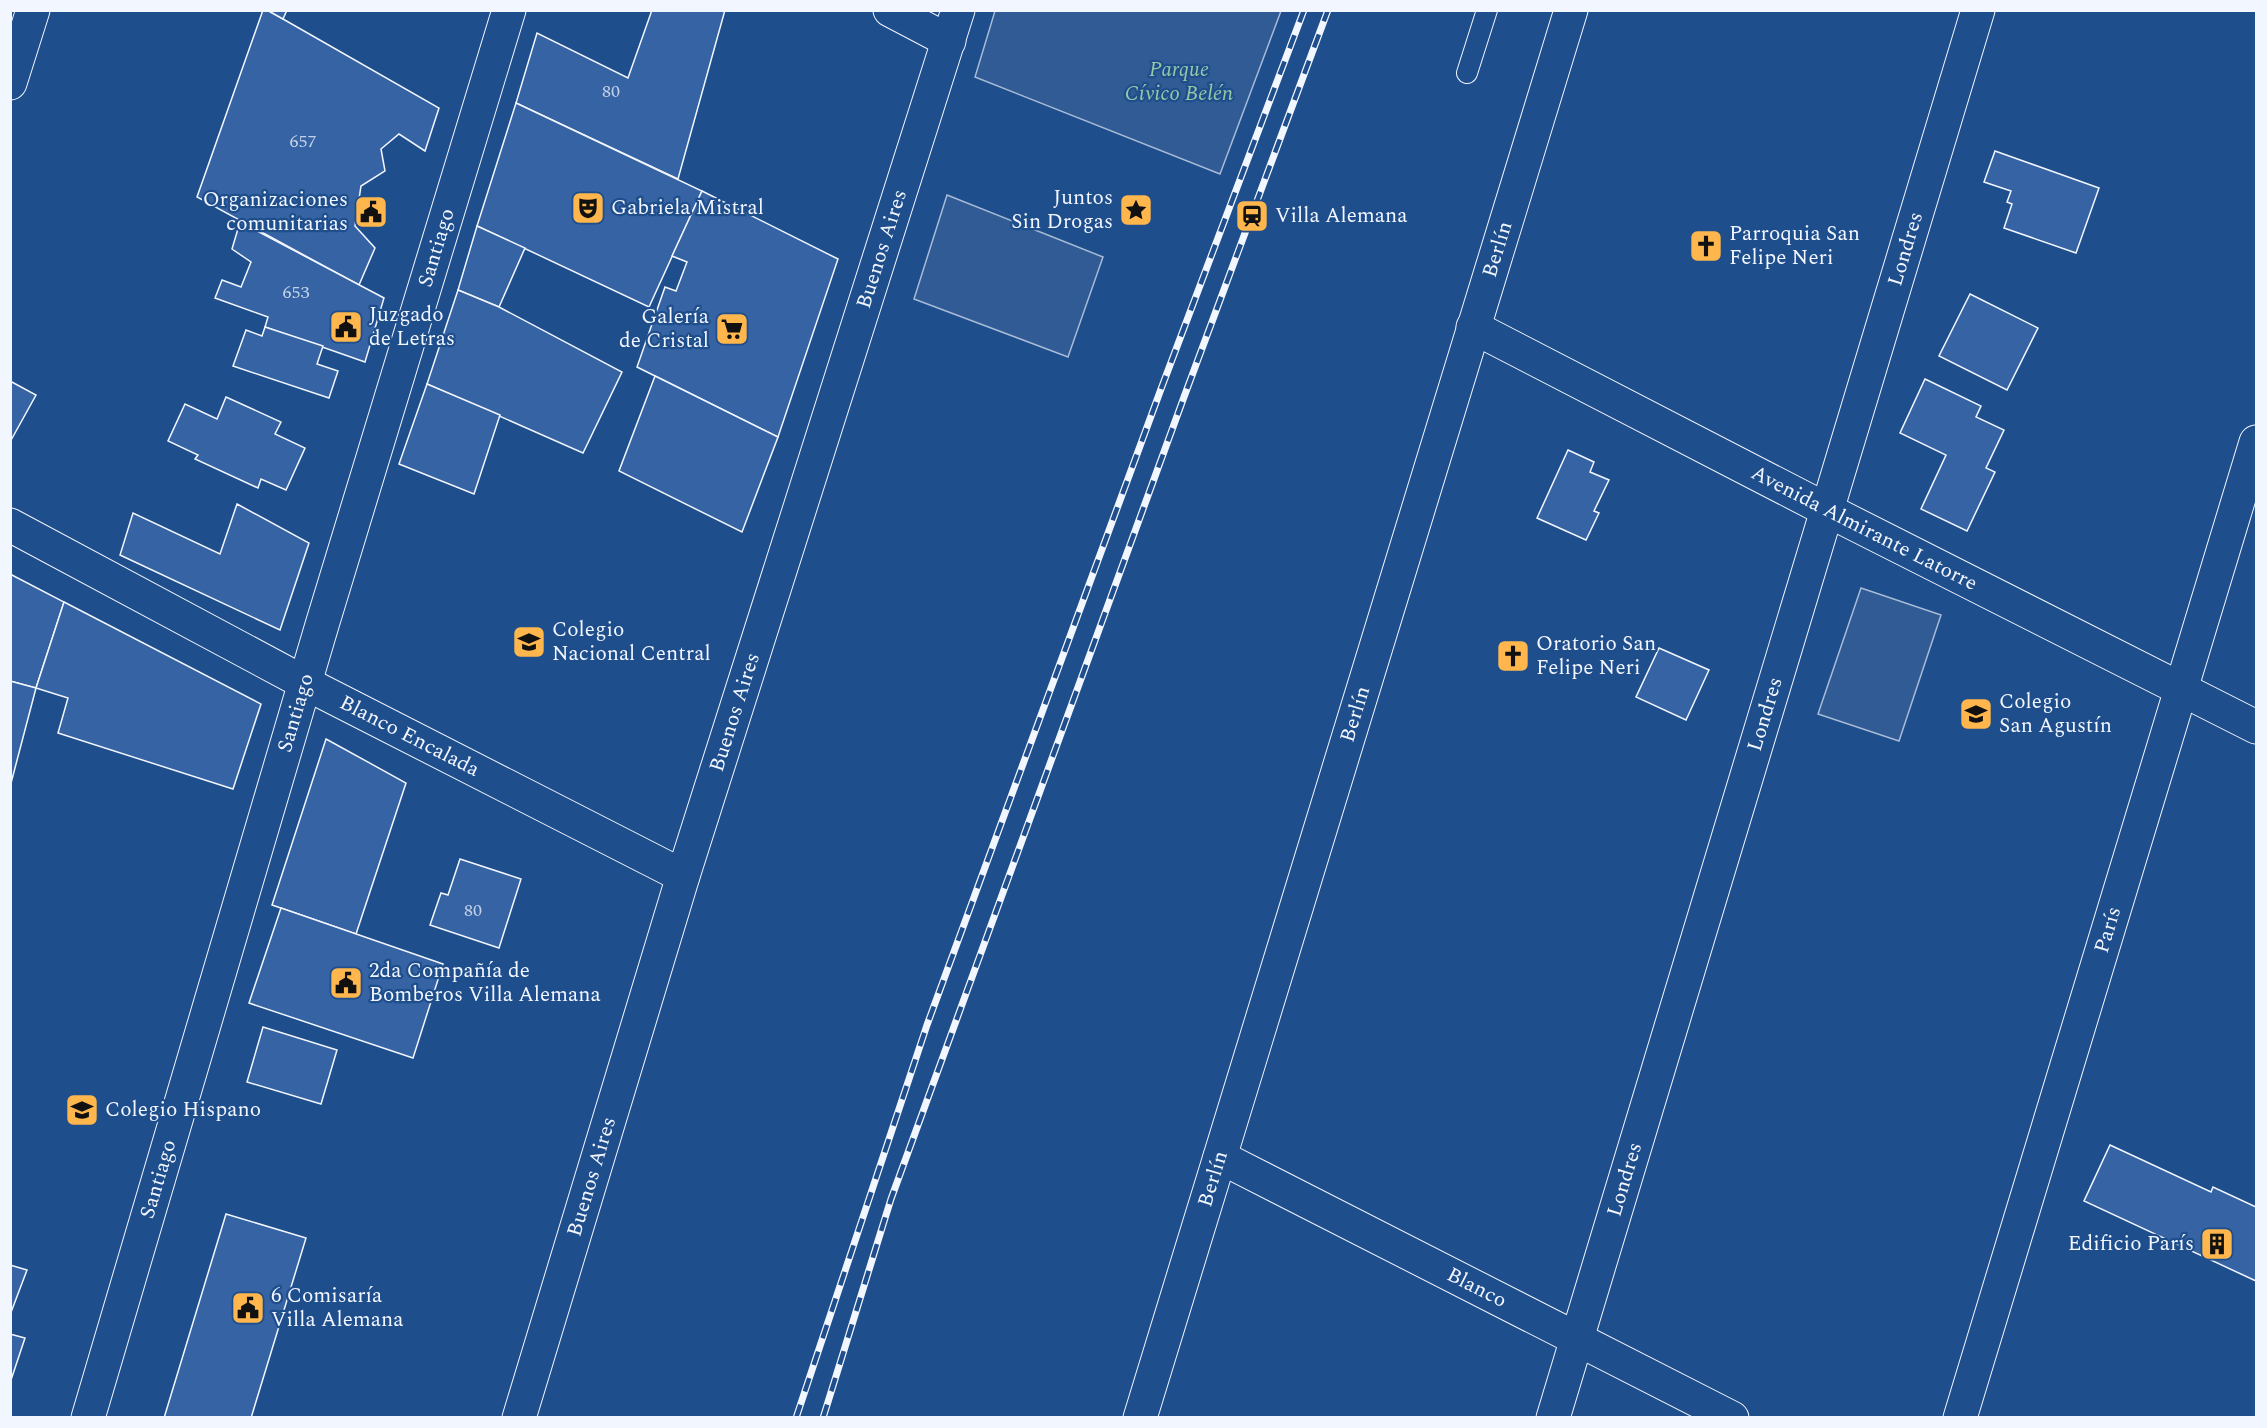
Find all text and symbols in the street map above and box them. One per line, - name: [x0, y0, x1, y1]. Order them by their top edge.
- park label: Parque Cívico Belén: [1125, 54, 1233, 110]
- house number: 80: [602, 78, 620, 105]
- house number: 657: [290, 128, 317, 155]
- place label: Juntos Sin Drogas: [1011, 182, 1113, 238]
- place label: Organizaciones comunitarias: [203, 184, 348, 240]
- street label: Buenos Aires: [848, 185, 916, 313]
- theatre icon: Gabriela Mistral: [570, 190, 606, 226]
- place label: Gabriela Mistral: [611, 192, 764, 224]
- place icon: Juntos Sin Drogas: [1118, 192, 1154, 228]
- public building icon: Organizaciones comunitarias: [353, 194, 389, 230]
- station icon: Villa Alemana: [1234, 198, 1270, 234]
- place label: Villa Alemana: [1275, 200, 1408, 232]
- street label: Santiago: [410, 205, 464, 291]
- street label: Londres: [1880, 208, 1932, 290]
- street label: Berlín: [1474, 217, 1521, 282]
- place label: Parroquia San Felipe Neri: [1729, 218, 1860, 274]
- church icon: Parroquia San Felipe Neri: [1688, 228, 1724, 264]
- house number: 653: [283, 279, 310, 306]
- place label: Juzgado de Letras: [369, 299, 455, 355]
- place label: Galería de Cristal: [619, 301, 710, 357]
- public building icon: Juzgado de Letras: [328, 309, 364, 345]
- supermarket icon: Galería de Cristal: [714, 311, 750, 347]
- street label: Avenida Almirante Latorre: [1745, 457, 1983, 600]
- place label: Colegio Nacional Central: [552, 614, 711, 670]
- school or university icon: Colegio Nacional Central: [511, 624, 547, 660]
- place label: Oratorio San Felipe Neri: [1536, 628, 1656, 684]
- church icon: Oratorio San Felipe Neri: [1495, 638, 1531, 674]
- street label: Buenos Aires: [701, 649, 769, 776]
- street label: Santiago: [269, 670, 323, 756]
- street label: Londres: [1739, 673, 1792, 755]
- street label: Berlín: [1332, 682, 1379, 746]
- place label: Colegio San Agustín: [1999, 686, 2112, 742]
- street label: Blanco Encalada: [334, 687, 486, 786]
- school or university icon: Colegio San Agustín: [1958, 696, 1994, 732]
- house number: 80: [464, 897, 482, 924]
- street label: París: [2086, 903, 2130, 957]
- place label: 2da Compañía de Bomberos Villa Alemana: [369, 955, 601, 1011]
- public building icon: 2da Compañía de Bomberos Villa Alemana: [328, 965, 364, 1001]
- school or university icon: Colegio Hispano: [64, 1092, 100, 1128]
- place label: Colegio Hispano: [105, 1094, 261, 1126]
- street label: Buenos Aires: [559, 1113, 625, 1241]
- street label: Santiago: [132, 1136, 185, 1223]
- street label: Londres: [1599, 1139, 1651, 1221]
- street label: Berlín: [1189, 1147, 1237, 1211]
- building icon: Edificio París: [2199, 1226, 2235, 1262]
- place label: Edificio París: [2068, 1228, 2194, 1260]
- street label: Blanco: [1441, 1259, 1512, 1317]
- place label: 6 Comisaría Villa Alemana: [271, 1280, 404, 1336]
- public building icon: 6 Comisaría Villa Alemana: [230, 1290, 266, 1326]

